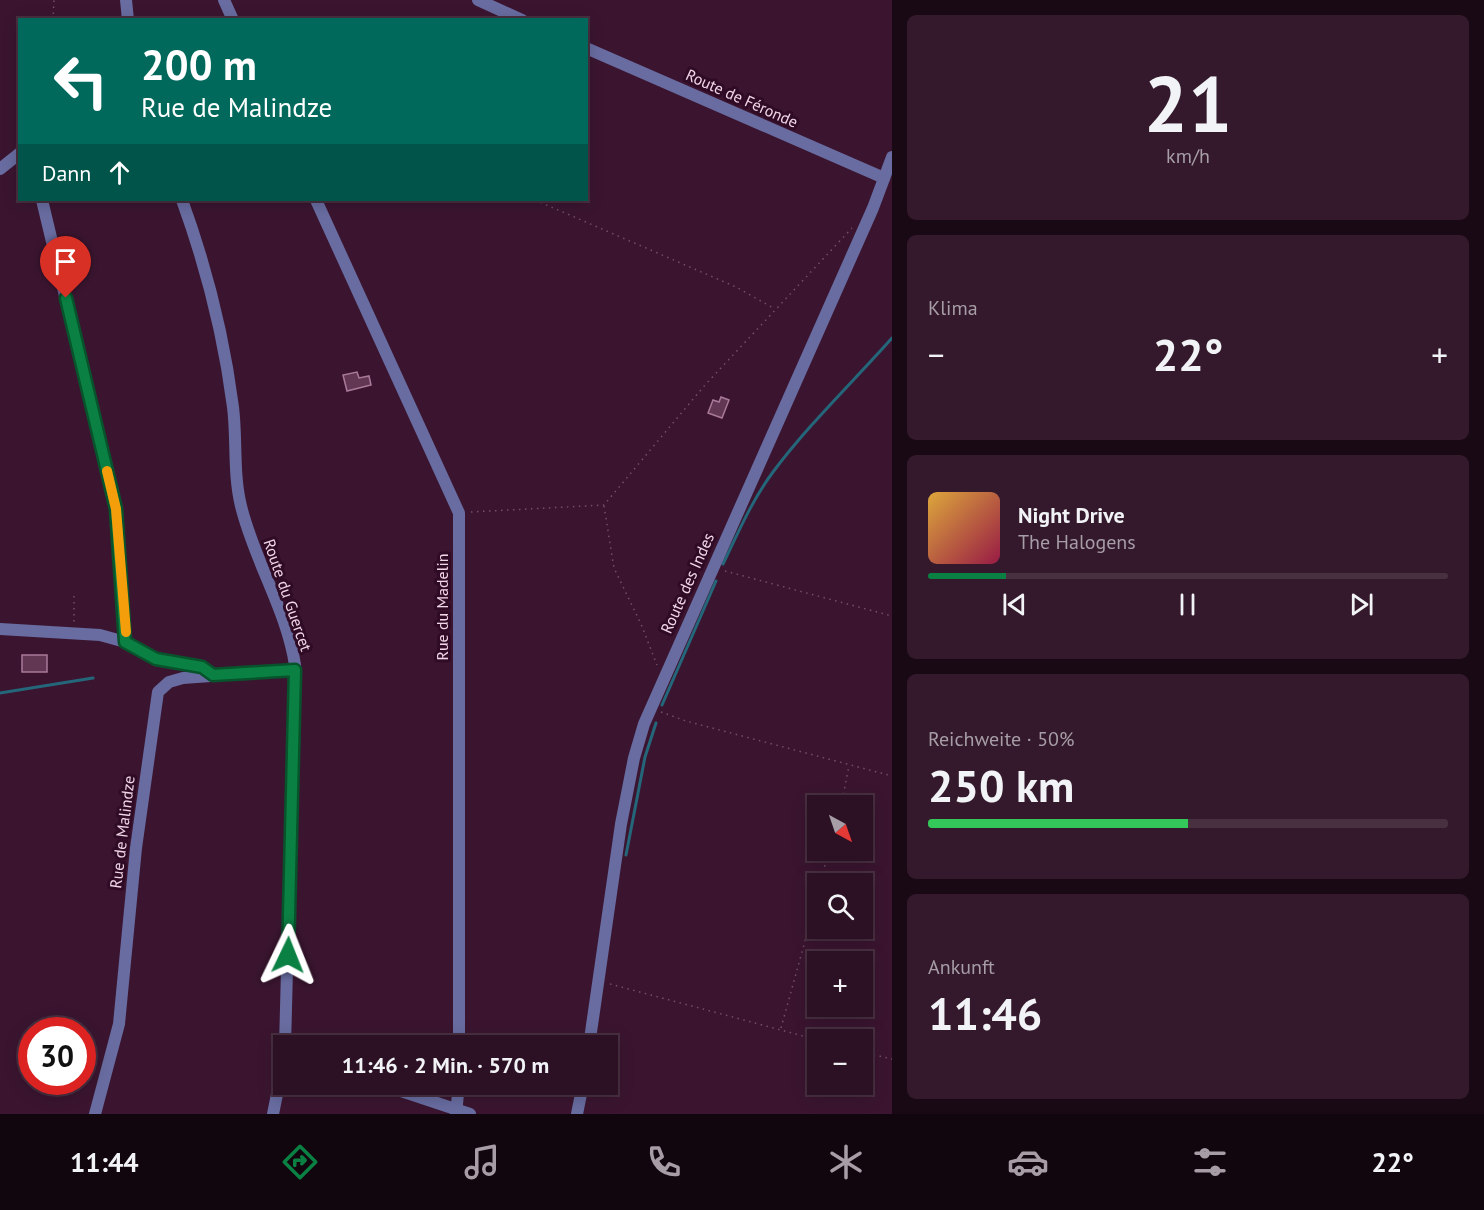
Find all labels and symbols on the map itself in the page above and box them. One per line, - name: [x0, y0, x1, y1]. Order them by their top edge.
- street label: Route de Féronde: [683, 64, 801, 132]
- pin: [40, 236, 91, 298]
- street label: Route des Indes: [656, 529, 718, 637]
- street label: Route du Guercet: [259, 536, 317, 654]
- street label: Rue du Madelin: [432, 554, 452, 660]
- street label: Rue de Malindze: [105, 775, 139, 889]
- north arrow: [807, 795, 873, 861]
- position arrow: [256, 923, 320, 987]
- speed limit sign: 30: [18, 1017, 96, 1095]

